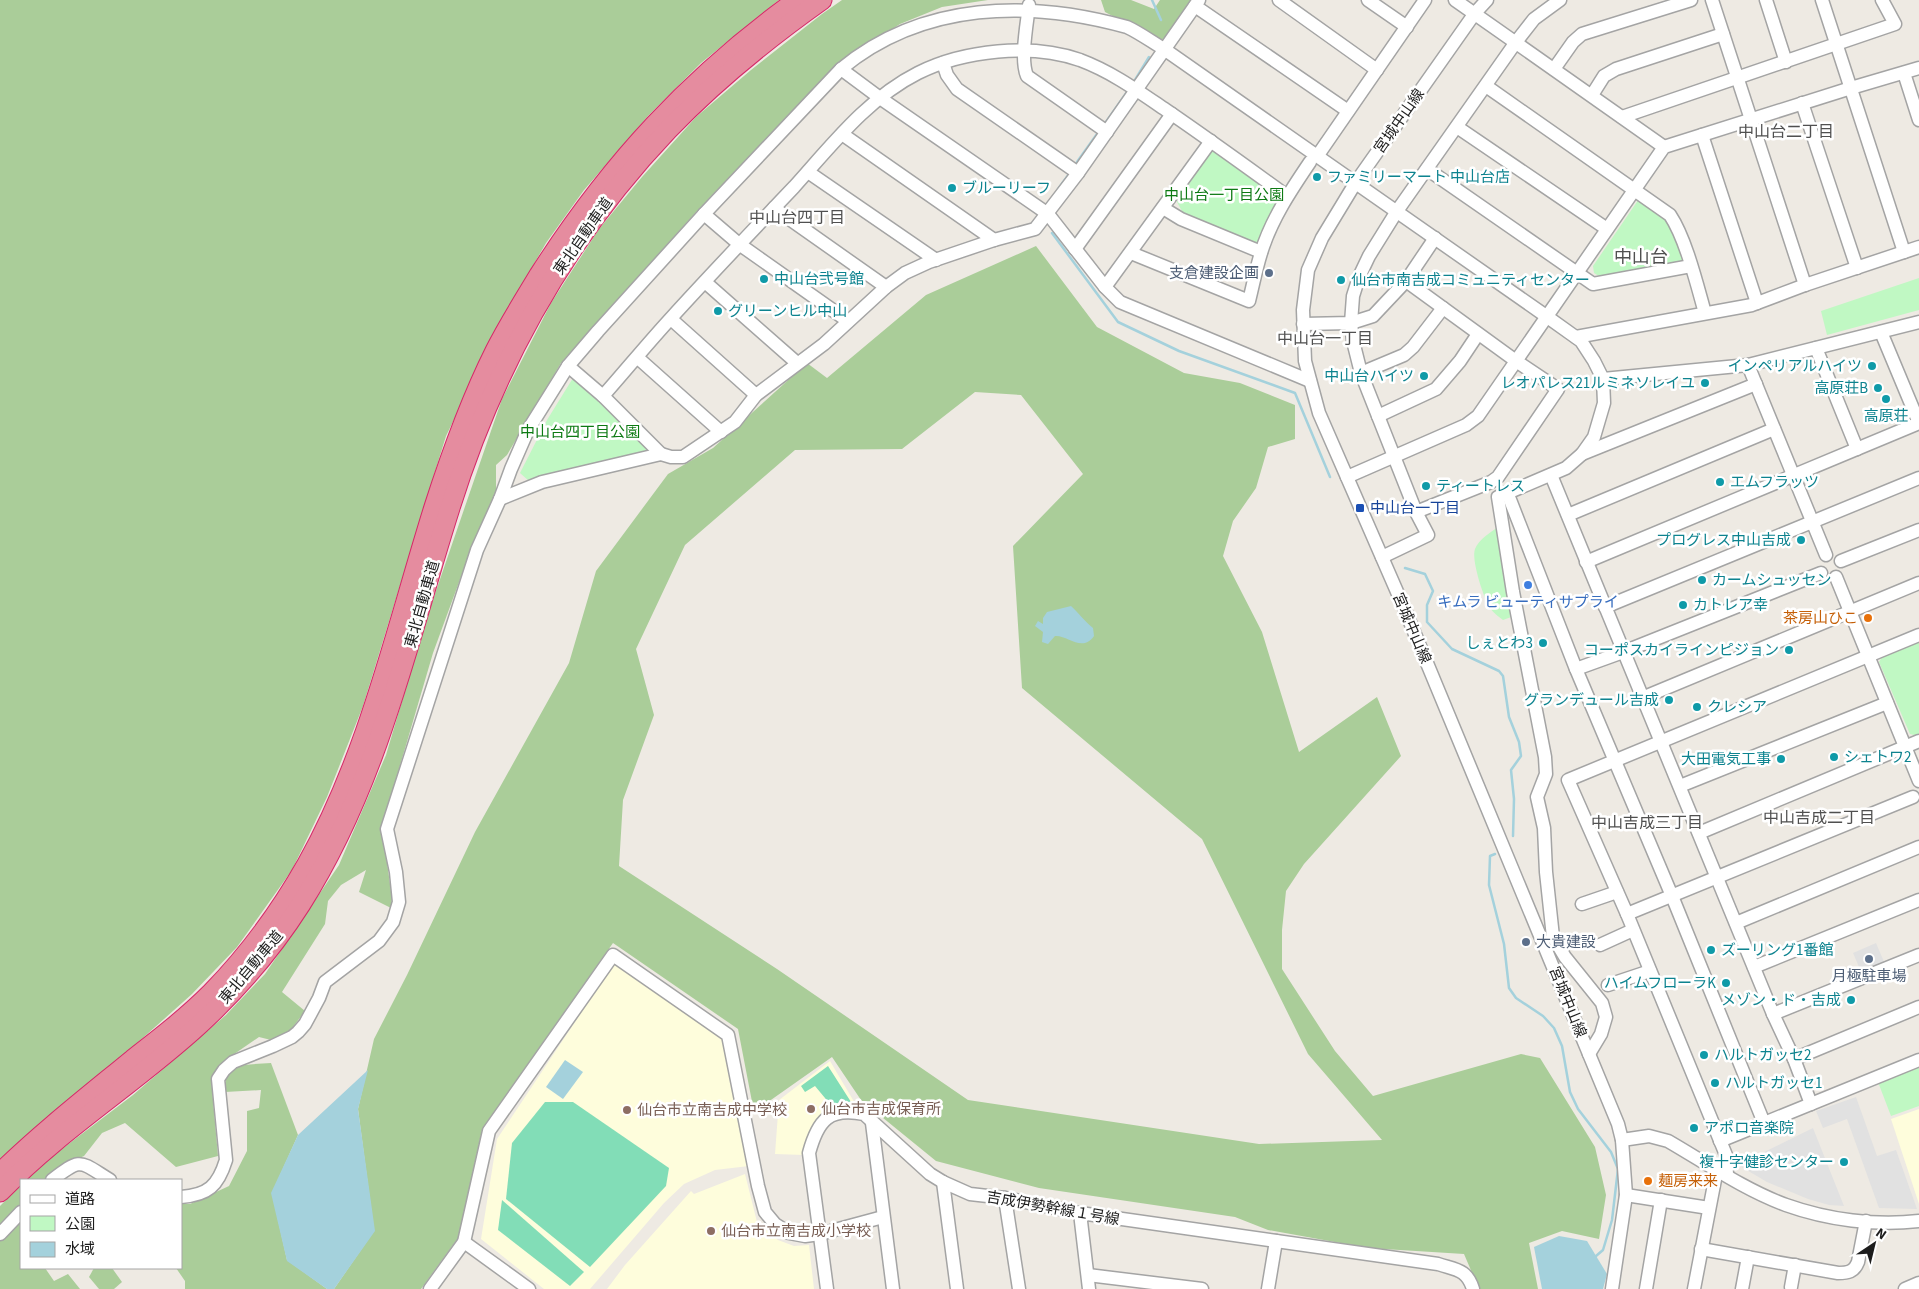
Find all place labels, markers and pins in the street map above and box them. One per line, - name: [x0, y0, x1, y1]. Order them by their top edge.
- place label: ファミリーマート 中山台店: [1327, 167, 1510, 188]
- marker: ファミリーマート 中山台店: [1311, 171, 1323, 183]
- place label: ブルーリーフ: [962, 178, 1051, 199]
- marker: ブルーリーフ: [946, 182, 958, 194]
- place label: 支倉建設企画: [1169, 263, 1259, 284]
- marker: 支倉建設企画: [1263, 267, 1275, 279]
- place label: 中山台弐号館: [774, 269, 864, 290]
- place label: 仙台市南吉成コミュニティセンター: [1351, 270, 1590, 291]
- marker: 中山台弐号館: [758, 273, 770, 285]
- marker: 仙台市南吉成コミュニティセンター: [1335, 274, 1347, 286]
- place label: グリーンヒル中山: [728, 301, 847, 322]
- marker: グリーンヒル中山: [712, 305, 724, 317]
- place label: インペリアルハイツ: [1727, 356, 1862, 377]
- marker: インペリアルハイツ: [1866, 360, 1878, 372]
- place label: 中山台ハイツ: [1324, 366, 1414, 387]
- marker: 中山台ハイツ: [1418, 370, 1430, 382]
- place label: レオパレス21ルミネソレイユ: [1500, 373, 1695, 394]
- marker: レオパレス21ルミネソレイユ: [1699, 377, 1711, 389]
- place label: 高原荘B: [1814, 378, 1868, 399]
- marker: 高原荘B: [1872, 382, 1884, 394]
- marker: 高原荘: [1880, 393, 1892, 405]
- place label: 高原荘: [1863, 406, 1909, 427]
- place label: エムフラッツ: [1730, 472, 1819, 493]
- place label: ティートレス: [1436, 476, 1525, 497]
- marker: エムフラッツ: [1714, 476, 1726, 488]
- marker: ティートレス: [1420, 480, 1432, 492]
- place label: 中山台一丁目: [1370, 498, 1460, 519]
- marker: 中山台一丁目: [1354, 502, 1366, 514]
- place label: プログレス中山吉成: [1656, 530, 1791, 551]
- marker: プログレス中山吉成: [1795, 534, 1807, 546]
- place label: カームシュッセン: [1712, 570, 1832, 591]
- marker: カームシュッセン: [1696, 574, 1708, 586]
- marker: キムラ ビューティサプライ: [1522, 579, 1534, 591]
- place label: キムラ ビューティサプライ: [1437, 592, 1619, 613]
- place label: カトレア幸: [1693, 595, 1768, 616]
- marker: カトレア幸: [1677, 599, 1689, 611]
- place label: 茶房山ひこ: [1783, 608, 1858, 629]
- marker: 茶房山ひこ: [1862, 612, 1874, 624]
- place label: しぇとわ3: [1466, 633, 1533, 654]
- marker: しぇとわ3: [1537, 637, 1549, 649]
- place label: コーポスカイラインピジョン: [1584, 640, 1779, 661]
- marker: コーポスカイラインピジョン: [1783, 644, 1795, 656]
- place label: グランデュール吉成: [1524, 690, 1659, 711]
- marker: グランデュール吉成: [1663, 694, 1675, 706]
- place label: クレシア: [1707, 697, 1767, 718]
- marker: クレシア: [1691, 701, 1703, 713]
- place label: シェトワ2: [1844, 747, 1911, 768]
- place label: 大田電気工事: [1681, 749, 1771, 770]
- marker: シェトワ2: [1828, 751, 1840, 763]
- marker: 大田電気工事: [1775, 753, 1787, 765]
- place label: 大貴建設: [1536, 932, 1596, 953]
- marker: 大貴建設: [1520, 936, 1532, 948]
- place label: ズーリング1番館: [1721, 940, 1833, 961]
- marker: ズーリング1番館: [1705, 944, 1717, 956]
- marker: 月極駐車場: [1863, 953, 1875, 965]
- place label: 月極駐車場: [1831, 966, 1907, 987]
- place label: ハイムフローラK: [1604, 973, 1716, 994]
- marker: ハイムフローラK: [1720, 977, 1732, 989]
- place label: メゾン・ド・吉成: [1721, 990, 1841, 1011]
- marker: メゾン・ド・吉成: [1845, 994, 1857, 1006]
- place label: ハルトガッセ2: [1714, 1045, 1811, 1066]
- marker: ハルトガッセ2: [1698, 1049, 1710, 1061]
- place label: ハルトガッセ1: [1725, 1073, 1822, 1094]
- marker: ハルトガッセ1: [1709, 1077, 1721, 1089]
- place label: 仙台市吉成保育所: [821, 1099, 941, 1120]
- place label: 仙台市立南吉成中学校: [637, 1100, 787, 1121]
- marker: 仙台市吉成保育所: [805, 1103, 817, 1115]
- marker: 仙台市立南吉成中学校: [621, 1104, 633, 1116]
- place label: アポロ音楽院: [1704, 1118, 1794, 1139]
- marker: アポロ音楽院: [1688, 1122, 1700, 1134]
- place label: 複十字健診センター: [1699, 1152, 1834, 1173]
- marker: 複十字健診センター: [1838, 1156, 1850, 1168]
- place label: 麺房来来: [1658, 1171, 1718, 1192]
- marker: 麺房来来: [1642, 1175, 1654, 1187]
- place label: 仙台市立南吉成小学校: [721, 1221, 871, 1242]
- marker: 仙台市立南吉成小学校: [705, 1225, 717, 1237]

